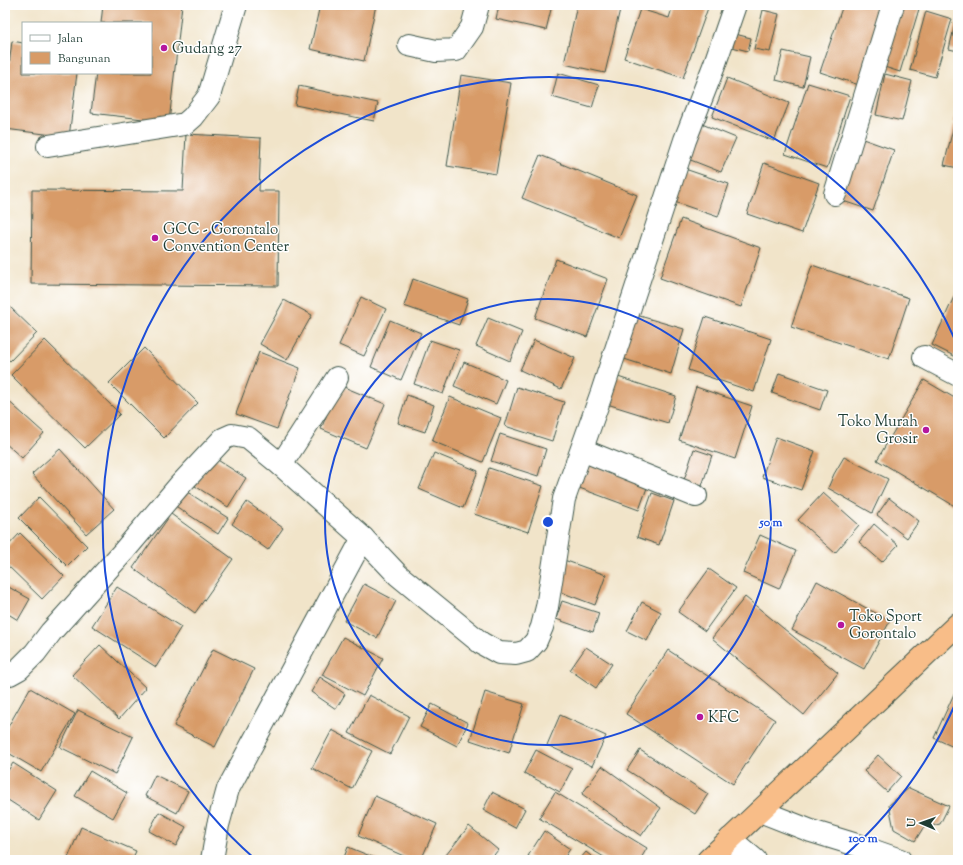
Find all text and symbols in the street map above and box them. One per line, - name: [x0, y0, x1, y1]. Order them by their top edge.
- legend: [22, 22, 152, 74]
- text: Jalan: [57, 30, 83, 48]
- place label: Gudang 27: [172, 39, 243, 60]
- marker: Gudang 27: [159, 43, 169, 53]
- text: Bangunan: [58, 50, 111, 68]
- place label: GCC - Gorontalo Convention Center: [163, 220, 289, 258]
- marker: GCC - Gorontalo Convention Center: [150, 233, 160, 243]
- place label: Toko Murah Grosir: [838, 412, 918, 450]
- marker: Toko Murah Grosir: [921, 425, 931, 435]
- text: 50 m: [759, 514, 783, 532]
- centre of rings: [541, 515, 555, 529]
- place label: Toko Sport Gorontalo: [849, 607, 922, 645]
- marker: Toko Sport Gorontalo: [836, 620, 846, 630]
- place label: KFC: [708, 708, 739, 729]
- marker: KFC: [695, 712, 705, 722]
- north arrow: [901, 803, 941, 843]
- text: U: [904, 818, 920, 828]
- text: 100 m: [847, 830, 878, 848]

